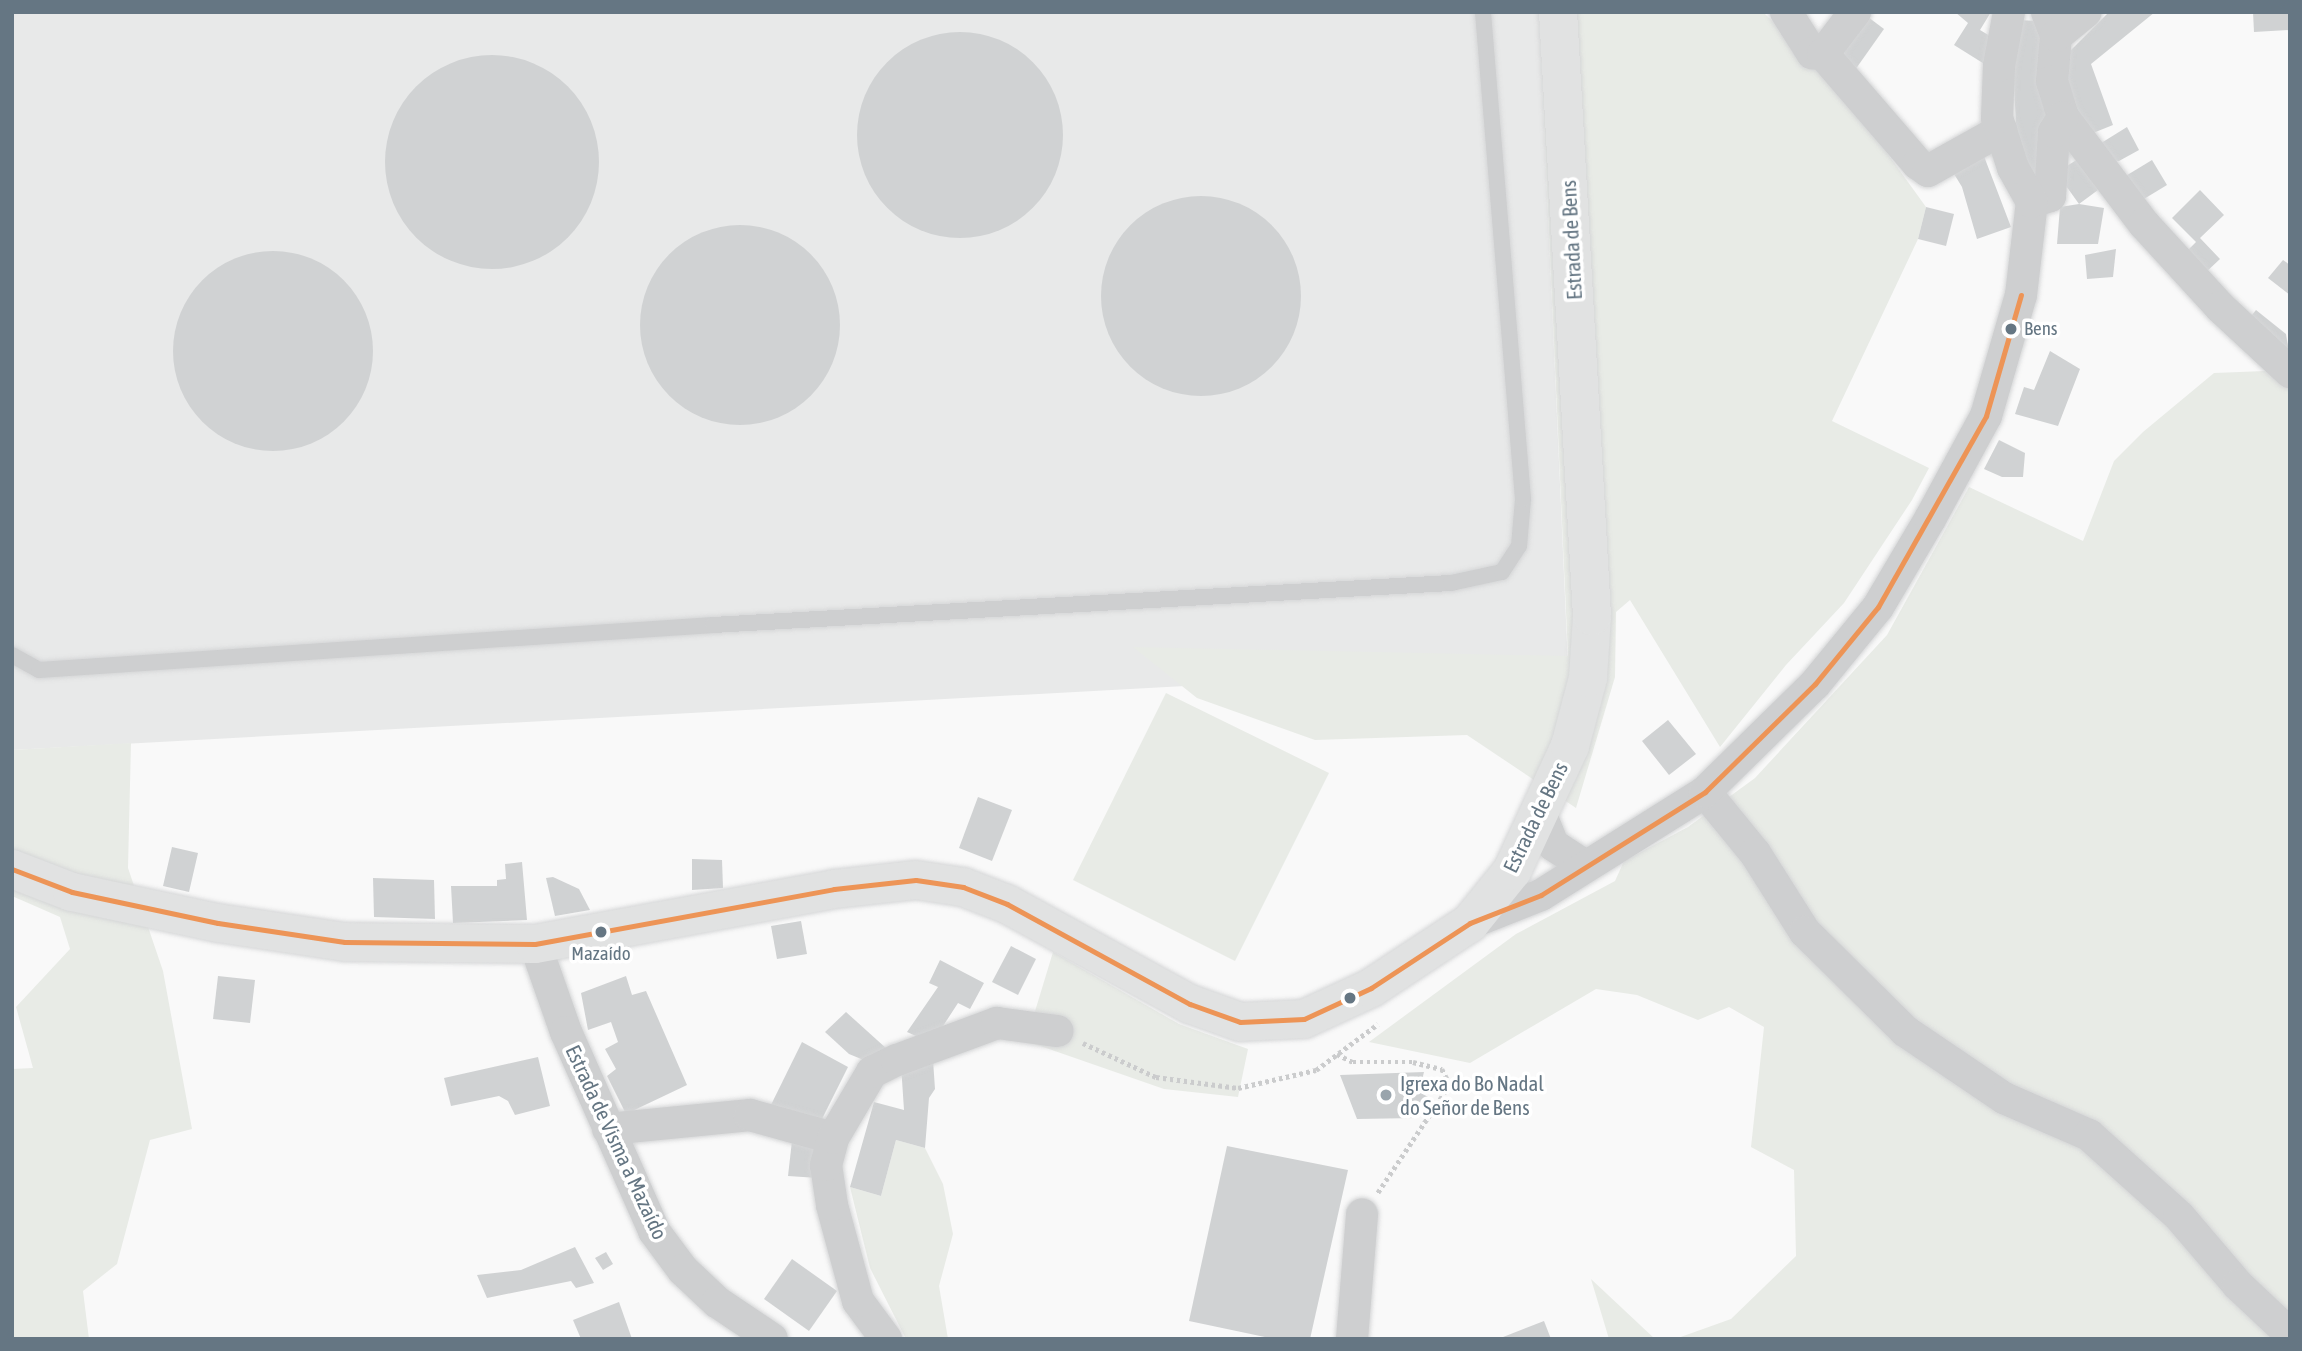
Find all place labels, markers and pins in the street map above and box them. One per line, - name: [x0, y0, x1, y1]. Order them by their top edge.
- place label: Bens: [2024, 318, 2058, 340]
- marker: Bens: [2004, 322, 2018, 336]
- marker: Mazaído: [594, 925, 608, 939]
- place label: Mazaído: [571, 943, 631, 965]
- unlabelled marker: [1343, 991, 1357, 1005]
- place label: Igrexa do Bo Nadal do Señor de Bens: [1400, 1070, 1544, 1120]
- marker: Igrexa do Bo Nadal do Señor de Bens: [1378, 1087, 1394, 1103]

